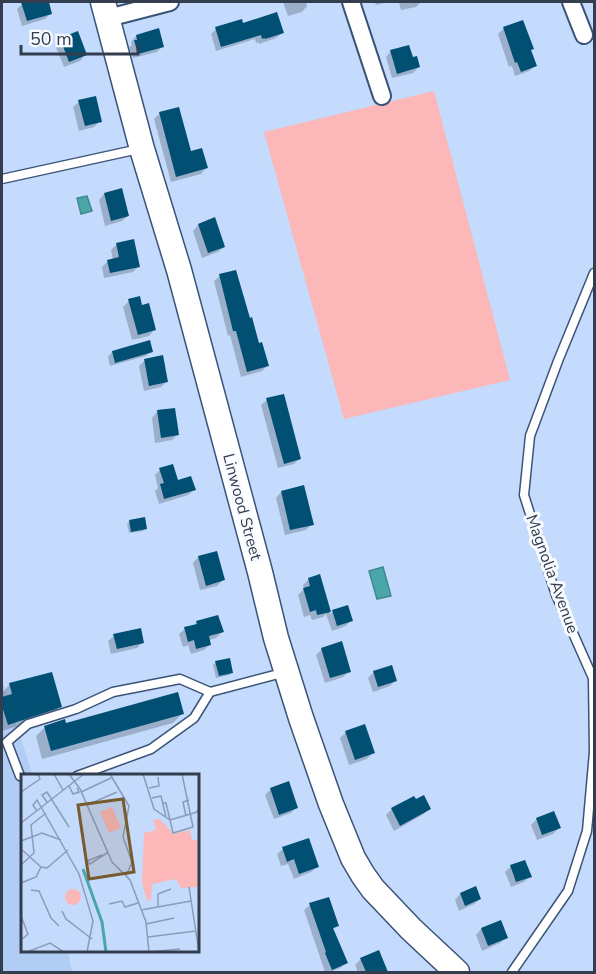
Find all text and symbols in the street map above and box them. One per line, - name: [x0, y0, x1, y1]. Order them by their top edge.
- scale bar: [21, 18, 138, 56]
- text: 50 m: [30, 27, 72, 51]
- street label: Linwood Street: [217, 451, 267, 563]
- street label: Magnolia Avenue: [520, 511, 584, 637]
- inset map: [21, 774, 200, 953]

